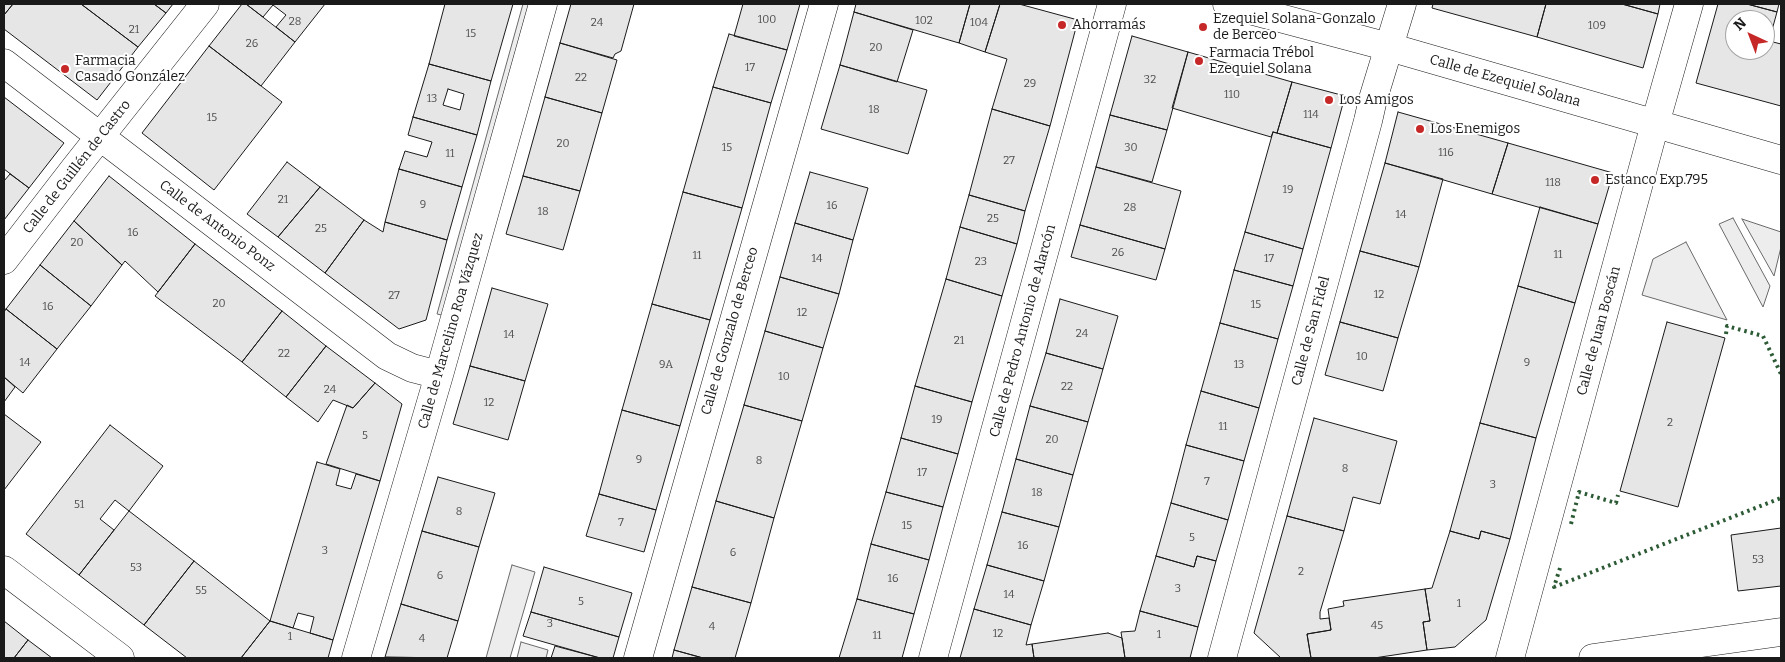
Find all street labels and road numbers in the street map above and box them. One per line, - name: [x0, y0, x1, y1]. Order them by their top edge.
- street label: Calle de Ezequiel Solana: [1428, 51, 1582, 111]
- street label: Calle de Guillén de Castro: [20, 97, 134, 237]
- street label: Calle de Antonio Ponz: [156, 177, 278, 275]
- street label: Calle de Pedro Antonio de Alarcón: [986, 223, 1060, 439]
- street label: Calle de Marcelino Roa Vázquez: [415, 231, 487, 431]
- street label: Calle de Gonzalo de Berceo: [698, 245, 762, 417]
- street label: Calle de Juan Boscán: [1574, 264, 1624, 398]
- street label: Calle de San Fidel: [1288, 274, 1334, 388]

